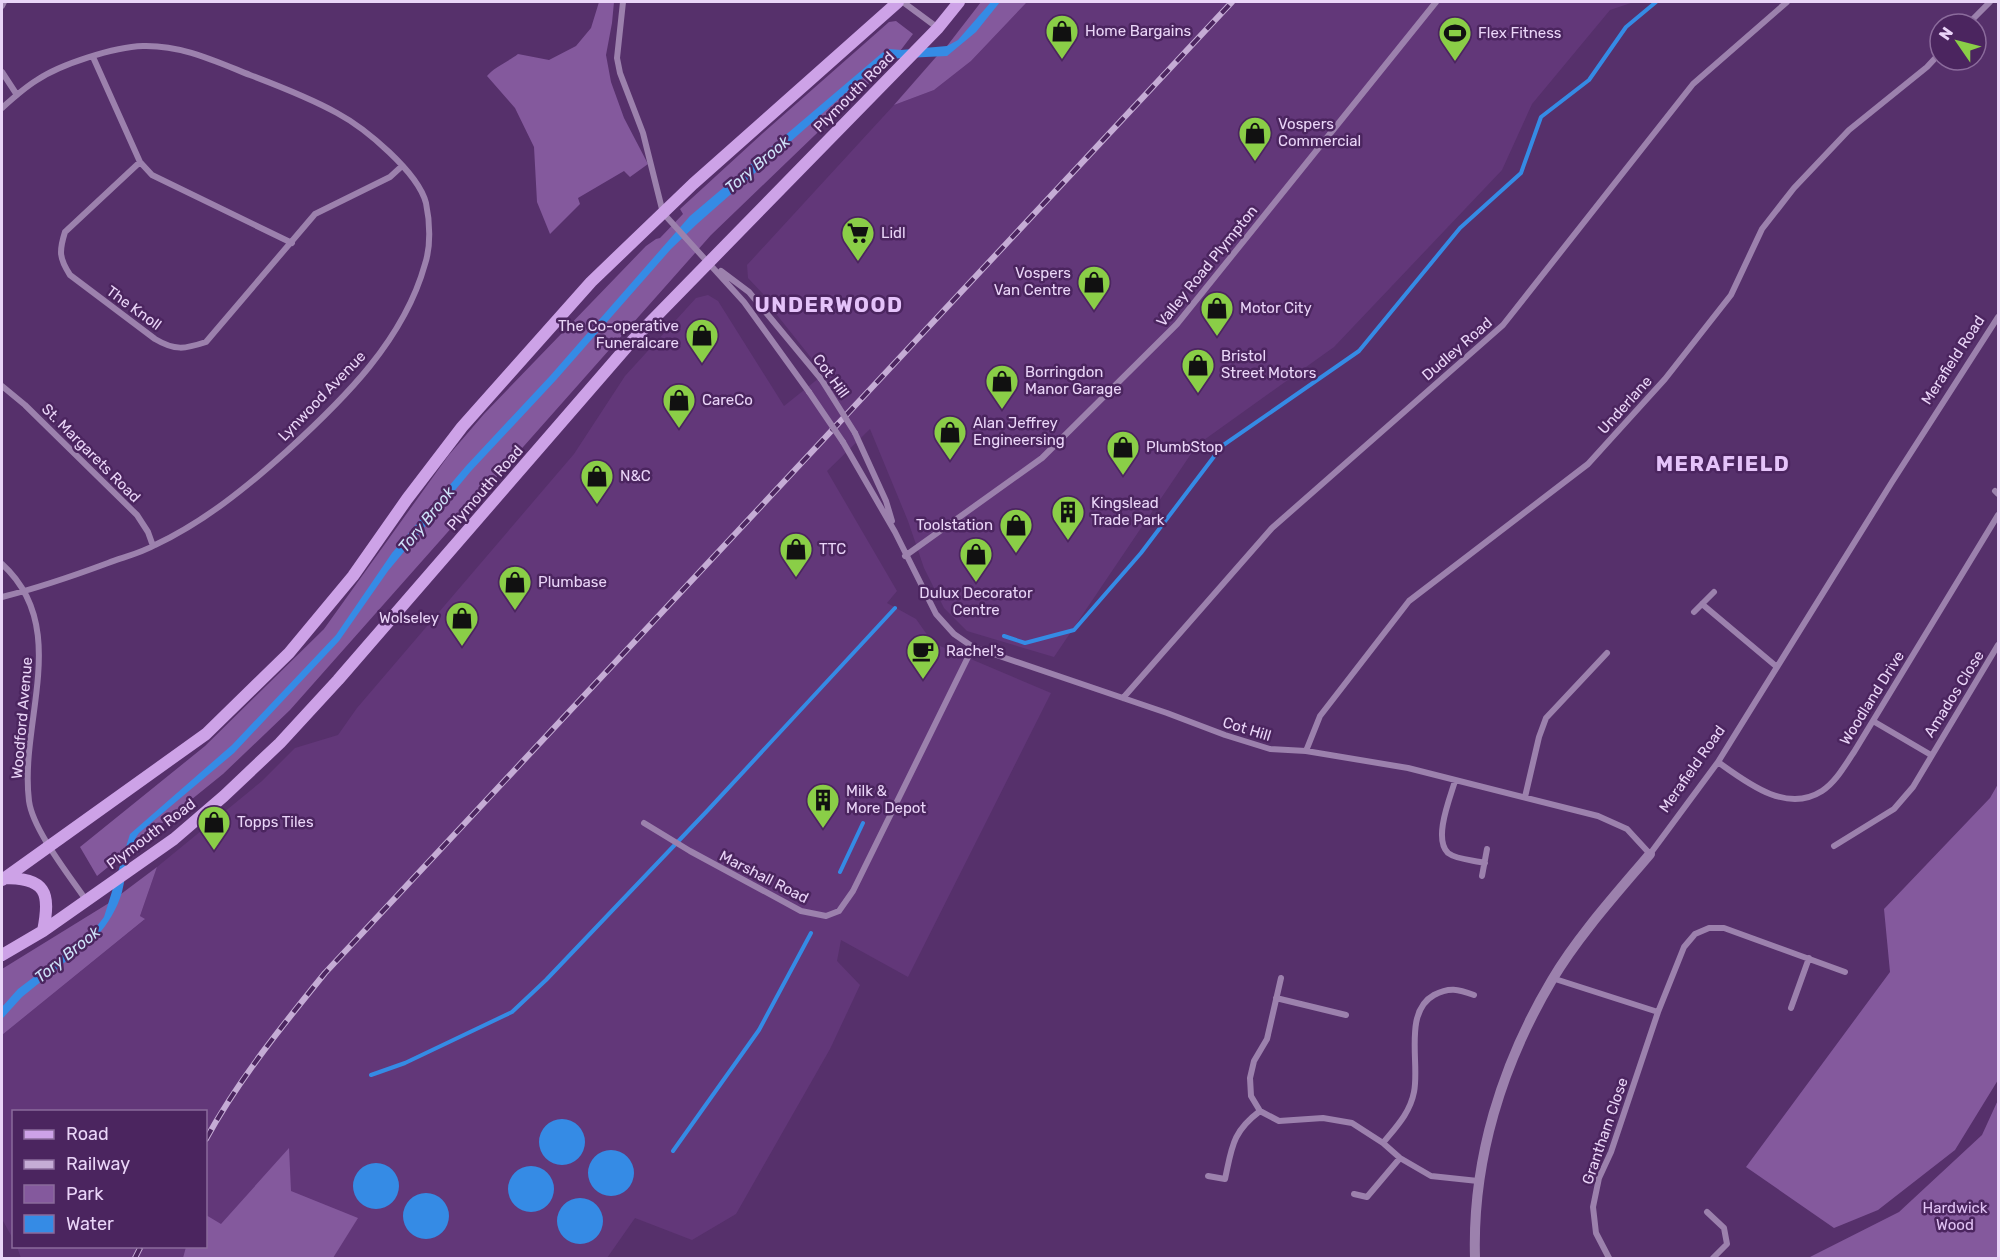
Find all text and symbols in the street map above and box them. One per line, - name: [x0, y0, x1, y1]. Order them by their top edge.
- north arrow: [1928, 12, 1988, 72]
- shop icon: Home Bargains: [1044, 13, 1080, 60]
- sports icon: Flex Fitness: [1437, 15, 1473, 62]
- place label: Home Bargains: [1085, 22, 1192, 40]
- place label: Flex Fitness: [1478, 24, 1562, 42]
- text: N: [1935, 24, 1957, 44]
- street label: Plymouth Road: [810, 48, 898, 136]
- shop icon: Vospers Commercial: [1237, 115, 1273, 162]
- place label: Vospers Commercial: [1278, 115, 1361, 150]
- water label: Tory Brook: [721, 131, 794, 197]
- street label: Valley Road Plympton: [1153, 202, 1261, 330]
- supermarket icon: Lidl: [840, 215, 876, 262]
- place label: Lidl: [881, 224, 906, 242]
- place label: Vospers Van Centre: [994, 264, 1071, 299]
- shop icon: Vospers Van Centre: [1076, 264, 1112, 311]
- street label: The Knoll: [103, 282, 165, 334]
- shop icon: Motor City: [1199, 290, 1235, 337]
- district label: UNDERWOOD: [755, 292, 903, 317]
- place label: Motor City: [1240, 299, 1312, 317]
- street label: Merafield Road: [1918, 312, 1988, 408]
- street label: Dudley Road: [1418, 314, 1496, 384]
- place label: The Co-operative Funeralcare: [558, 317, 679, 352]
- shop icon: The Co-operative Funeralcare: [684, 317, 720, 364]
- street label: Lynwood Avenue: [275, 347, 369, 445]
- shop icon: Bristol Street Motors: [1180, 347, 1216, 394]
- place label: Bristol Street Motors: [1221, 347, 1317, 382]
- street label: Cot Hill: [809, 351, 853, 401]
- shop icon: Borringdon Manor Garage: [984, 363, 1020, 410]
- place label: Borringdon Manor Garage: [1025, 363, 1122, 398]
- street label: Underlane: [1594, 372, 1656, 438]
- shop icon: CareCo: [661, 382, 697, 429]
- place label: CareCo: [702, 391, 753, 409]
- street label: St. Margarets Road: [38, 400, 144, 506]
- shop icon: Alan Jeffrey Engineersing: [932, 414, 968, 461]
- place label: Alan Jeffrey Engineersing: [973, 414, 1065, 449]
- shop icon: PlumbStop: [1105, 429, 1141, 476]
- place label: PlumbStop: [1146, 438, 1223, 456]
- street label: Plymouth Road: [443, 442, 527, 534]
- district label: MERAFIELD: [1656, 451, 1790, 476]
- shop icon: N&C: [579, 458, 615, 505]
- place label: N&C: [620, 467, 651, 485]
- water label: Tory Brook: [394, 482, 459, 556]
- building icon: Kingslead Trade Park: [1050, 494, 1086, 541]
- place label: Kingslead Trade Park: [1091, 494, 1165, 529]
- shop icon: Toolstation: [998, 507, 1034, 554]
- place label: Toolstation: [916, 516, 993, 534]
- shop icon: TTC: [778, 531, 814, 578]
- shop icon: Dulux Decorator Centre: [958, 536, 994, 583]
- place label: TTC: [819, 540, 846, 558]
- shop icon: Plumbase: [497, 564, 533, 611]
- place label: Plumbase: [538, 573, 607, 591]
- place label: Dulux Decorator Centre: [919, 584, 1033, 619]
- shop icon: Wolseley: [444, 600, 480, 647]
- place label: Wolseley: [379, 609, 439, 627]
- cafe icon: Rachel's: [905, 633, 941, 680]
- place label: Rachel's: [946, 642, 1005, 660]
- street label: Amados Close: [1920, 647, 1988, 741]
- street label: Woodland Drive: [1836, 648, 1908, 748]
- street label: Woodford Avenue: [8, 656, 36, 780]
- street label: Cot Hill: [1221, 713, 1273, 745]
- street label: Merafield Road: [1655, 722, 1729, 816]
- building icon: Milk & More Depot: [805, 782, 841, 829]
- place label: Milk & More Depot: [846, 782, 926, 817]
- street label: Plymouth Road: [103, 795, 199, 873]
- shop icon: Topps Tiles: [196, 804, 232, 851]
- place label: Topps Tiles: [237, 813, 314, 831]
- street label: Marshall Road: [716, 847, 812, 907]
- water label: Tory Brook: [31, 922, 105, 987]
- street label: Grantham Close: [1578, 1075, 1632, 1187]
- legend: [12, 1110, 207, 1248]
- text: Road: [66, 1123, 109, 1145]
- text: Railway: [66, 1153, 130, 1175]
- text: Park: [66, 1183, 104, 1205]
- park label: Hardwick Wood: [1922, 1199, 1988, 1234]
- text: Water: [66, 1213, 114, 1235]

